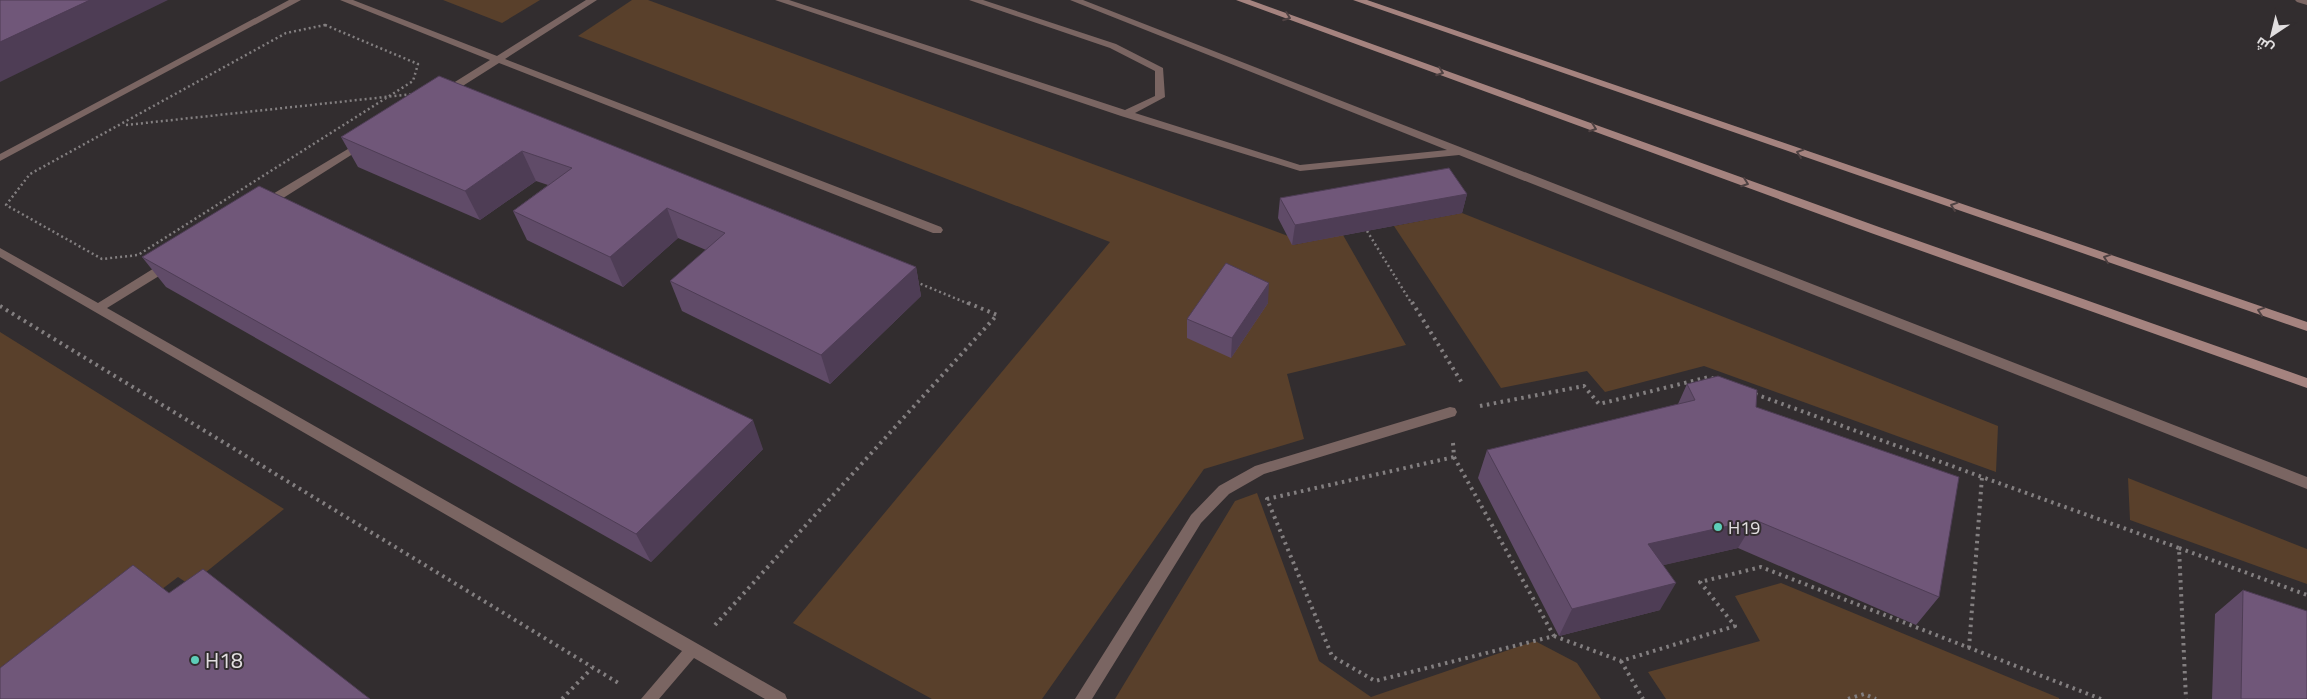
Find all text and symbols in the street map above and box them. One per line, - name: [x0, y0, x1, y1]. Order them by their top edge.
- north arrow: [2247, 10, 2297, 60]
- one-way arrow: [1282, 11, 1291, 21]
- text: ش: [2250, 30, 2279, 61]
- one-way arrow: [1435, 66, 1444, 76]
- one-way arrow: [1588, 122, 1596, 132]
- one-way arrow: [1796, 149, 1805, 159]
- one-way arrow: [1741, 177, 1749, 187]
- one-way arrow: [1950, 201, 1958, 211]
- one-way arrow: [2103, 254, 2112, 264]
- one-way arrow: [2257, 307, 2266, 317]
- place label: H19: [1728, 511, 1760, 544]
- marker: H19: [1712, 521, 1724, 533]
- place label: H18: [205, 641, 243, 680]
- marker: H18: [189, 654, 201, 666]

